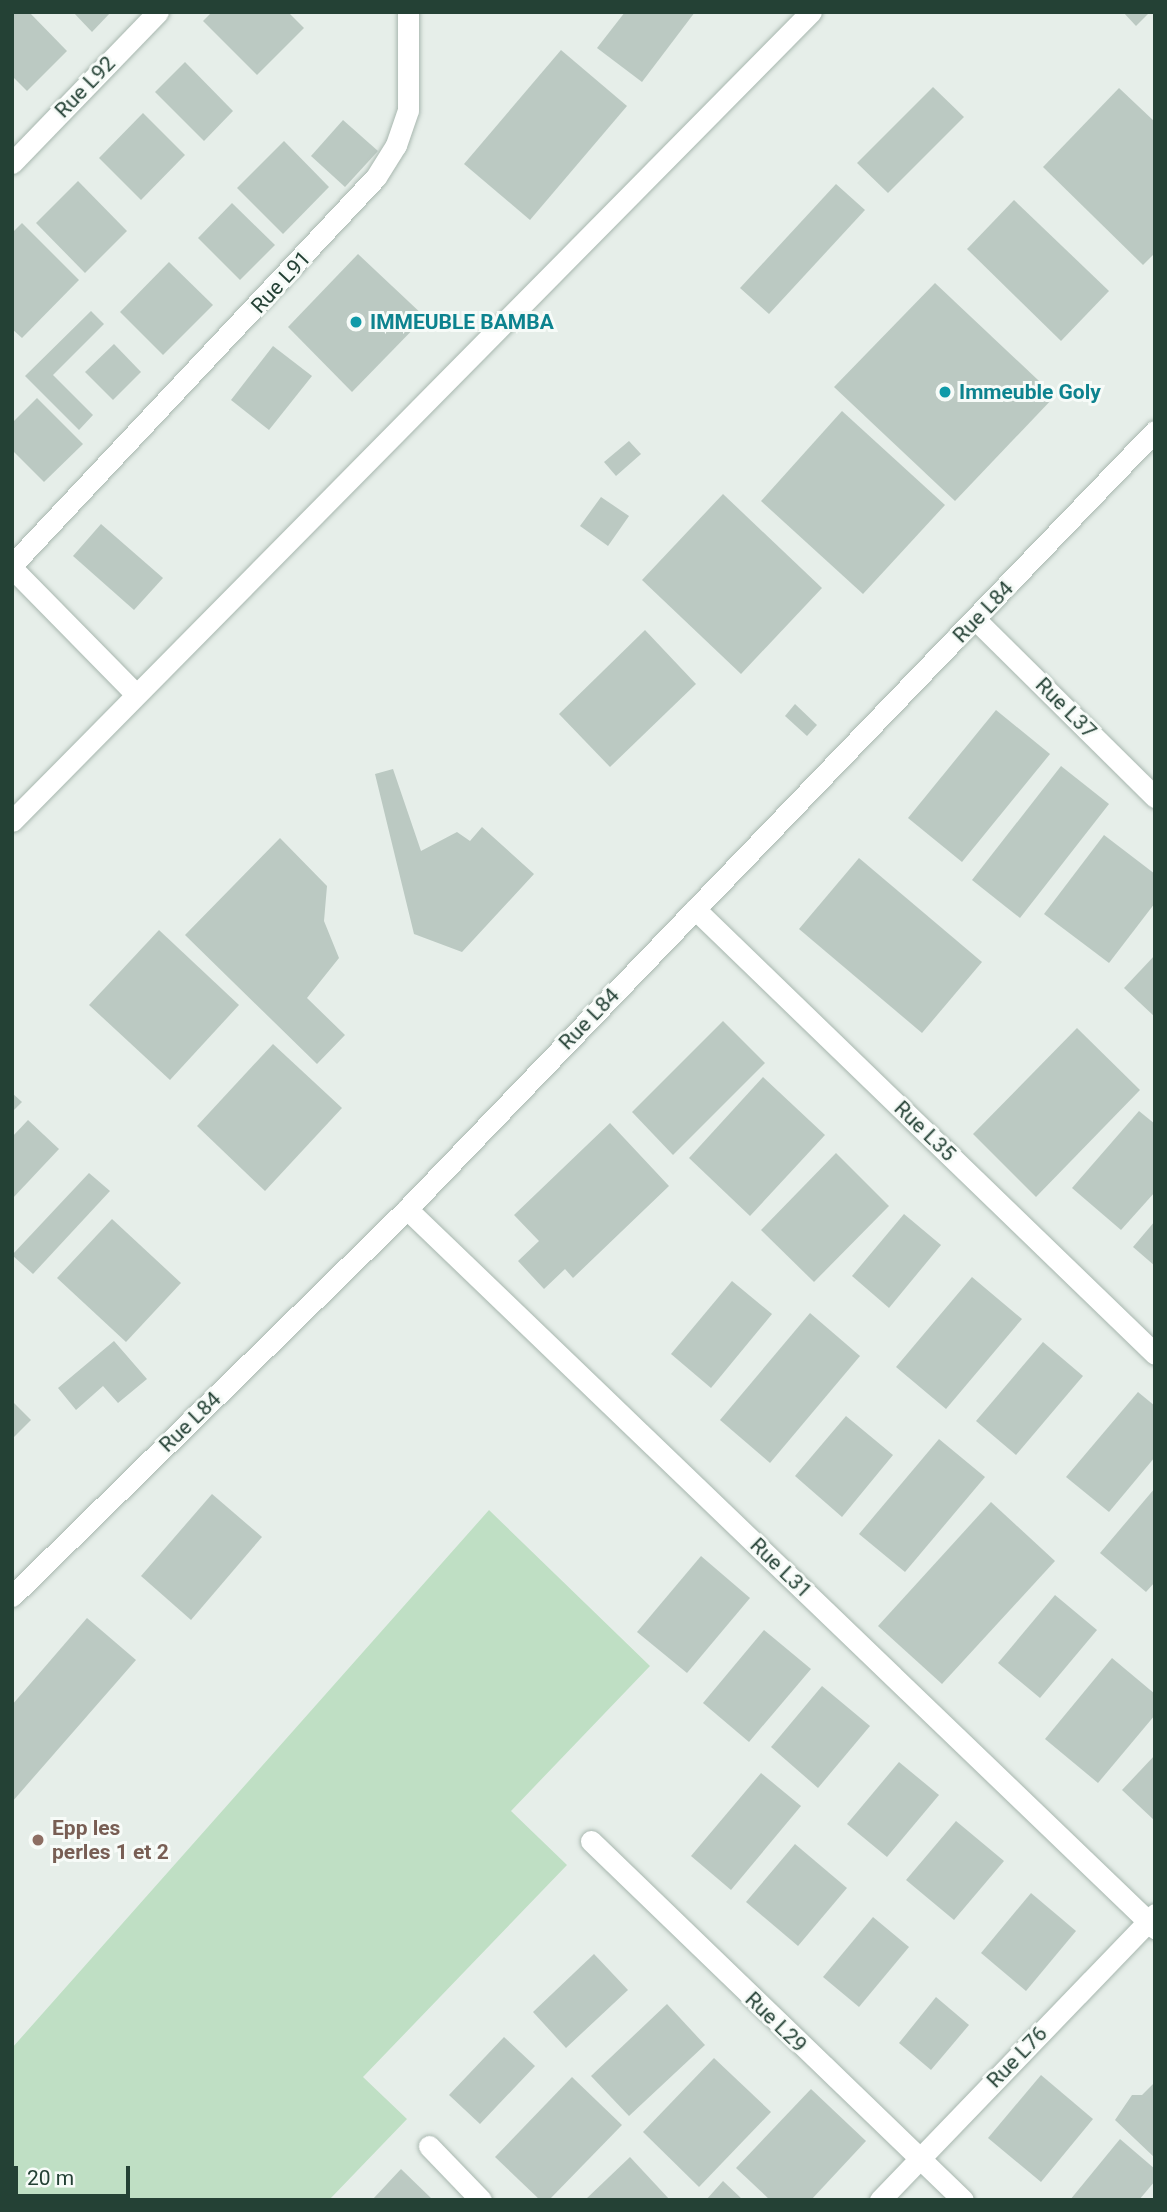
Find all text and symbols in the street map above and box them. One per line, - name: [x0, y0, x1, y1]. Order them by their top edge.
- street label: Rue L92: [50, 51, 120, 123]
- street label: Rue L91: [246, 246, 316, 318]
- place label: IMMEUBLE BAMBA: [370, 309, 554, 335]
- marker: IMMEUBLE BAMBA: [348, 314, 364, 330]
- place label: Immeuble Goly: [959, 379, 1101, 405]
- marker: Immeuble Goly: [937, 384, 953, 400]
- street label: Rue L84: [948, 576, 1018, 648]
- street label: Rue L37: [1030, 672, 1102, 744]
- street label: Rue L84: [554, 983, 624, 1055]
- street label: Rue L35: [889, 1096, 961, 1166]
- street label: Rue L84: [154, 1387, 226, 1457]
- street label: Rue L31: [745, 1533, 817, 1603]
- place label: Epp les perles 1 et 2: [52, 1815, 169, 1865]
- marker: Epp les perles 1 et 2: [30, 1832, 46, 1848]
- street label: Rue L29: [740, 1987, 812, 2057]
- street label: Rue L76: [982, 2021, 1052, 2093]
- scale bar: [18, 2152, 133, 2196]
- text: 20 m: [27, 2166, 74, 2190]

